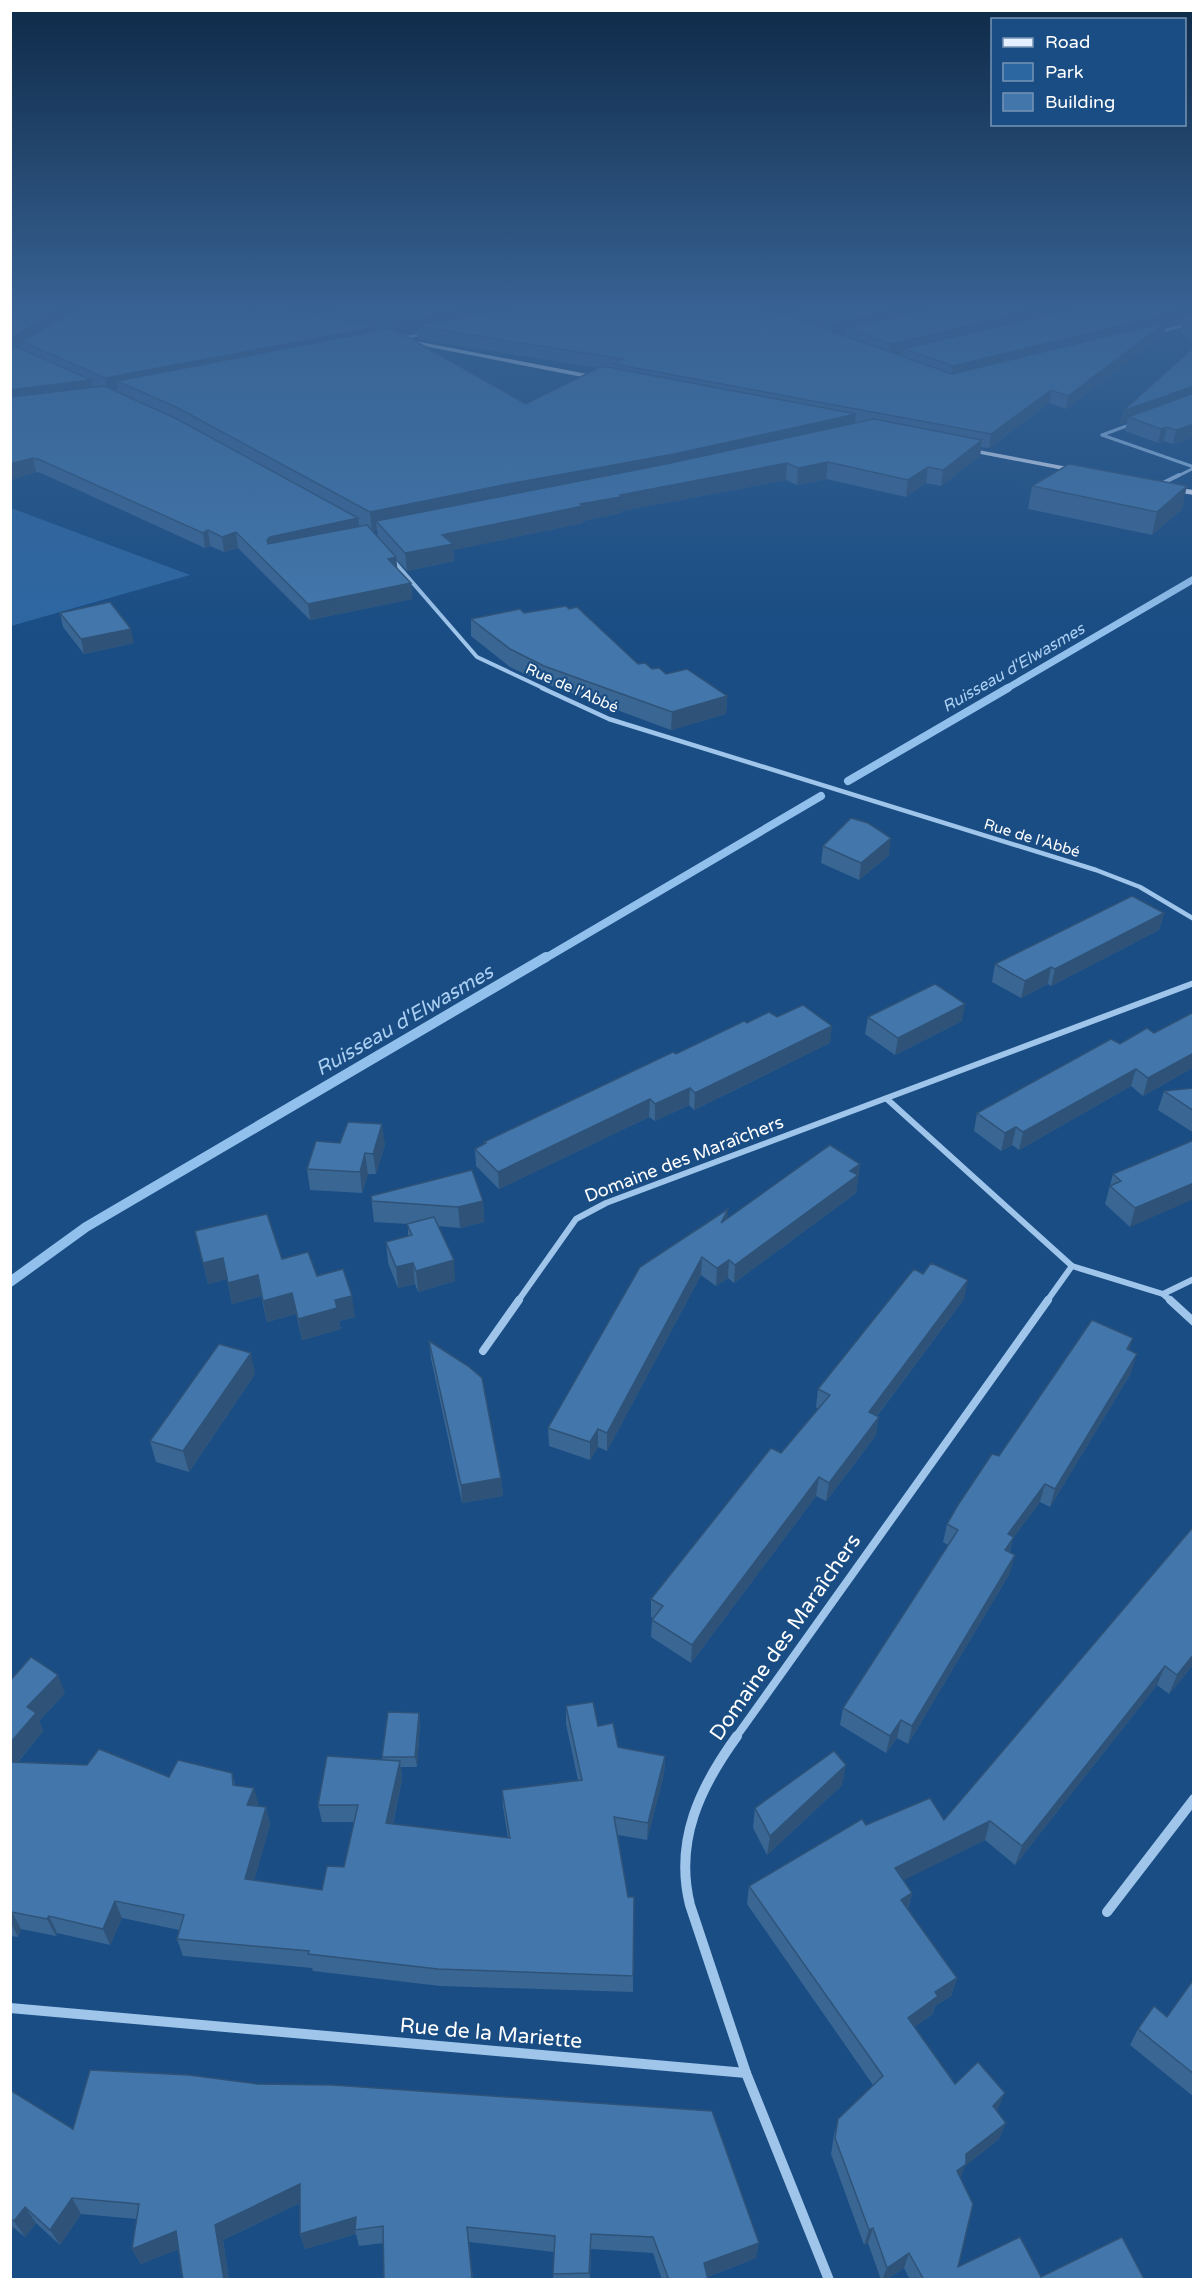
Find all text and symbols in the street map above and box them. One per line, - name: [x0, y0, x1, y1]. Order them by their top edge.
- legend: [991, 18, 1186, 126]
- text: Road: [1045, 31, 1090, 53]
- text: Park: [1045, 61, 1084, 83]
- text: Building: [1045, 91, 1115, 113]
- water label: Ruisseau d'Elwasmes: [939, 618, 1089, 717]
- street label: Rue de l'Abbé: [523, 660, 621, 716]
- street label: Rue de l'Abbé: [982, 815, 1082, 861]
- water label: Ruisseau d'Elwasmes: [311, 960, 499, 1082]
- street label: Domaine des Maraîchers: [581, 1111, 787, 1207]
- street label: Domaine des Maraîchers: [704, 1529, 866, 1745]
- street label: Rue de la Mariette: [399, 2013, 583, 2054]

